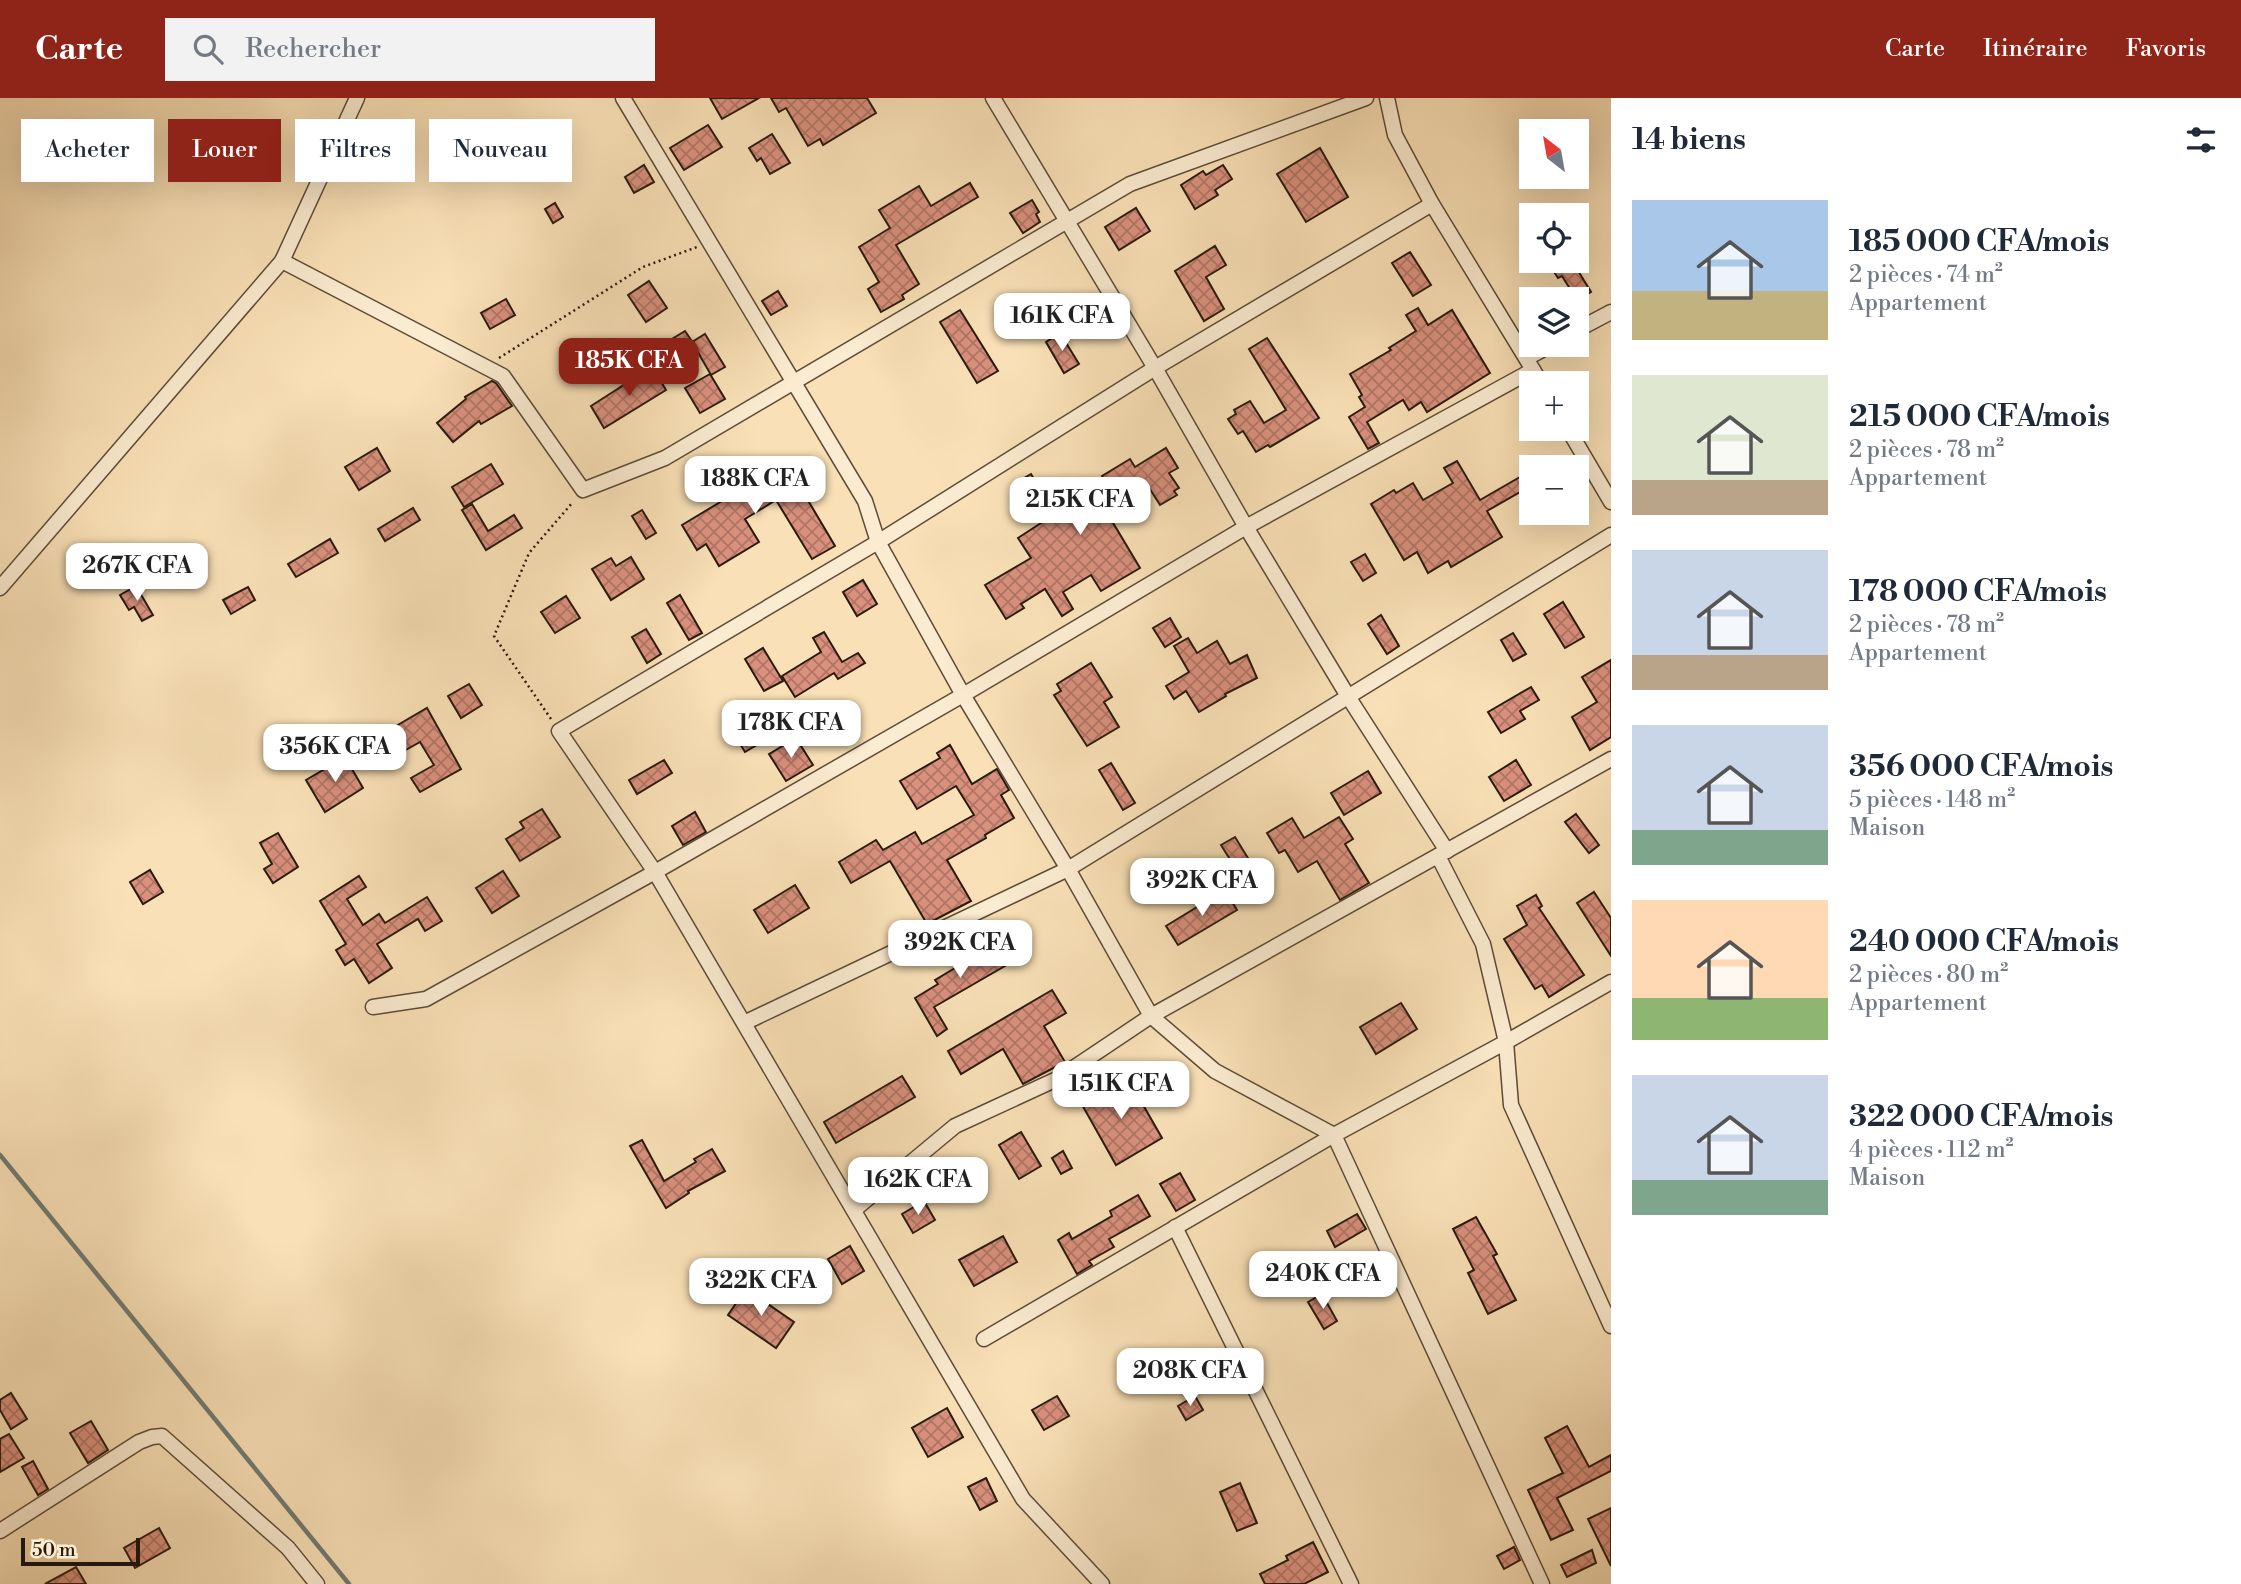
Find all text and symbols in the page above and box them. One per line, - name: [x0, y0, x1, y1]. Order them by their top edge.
- search box: [165, 18, 655, 81]
- text: Carte: [35, 29, 123, 70]
- icon: search: [189, 30, 227, 68]
- text: Rechercher: [245, 33, 381, 65]
- text: Carte: [1885, 34, 1945, 64]
- text: Itinéraire: [1983, 34, 2088, 64]
- text: Favoris: [2126, 34, 2206, 64]
- chip: Acheter: [21, 119, 154, 182]
- chip: Louer: [168, 119, 281, 182]
- chip: Filtres: [295, 119, 415, 182]
- chip: Nouveau: [429, 119, 572, 182]
- north arrow: [1519, 119, 1589, 189]
- map controls: [1519, 119, 1589, 525]
- text: 14 biens: [1632, 121, 1746, 159]
- icon: filters: [2182, 121, 2220, 159]
- button: locate: [1519, 203, 1589, 273]
- text: 185 000 CFA/mois: [1849, 223, 2110, 261]
- icon: home: [1688, 228, 1772, 312]
- text: 2 pièces · 74 m²: [1849, 261, 2003, 289]
- button: layers: [1519, 287, 1589, 357]
- text: Appartement: [1849, 289, 1987, 317]
- pin: 161K CFA: [990, 294, 1134, 353]
- text: 161K CFA: [1010, 302, 1114, 330]
- pin: 185K CFA: [557, 338, 701, 398]
- text: 185K CFA: [575, 347, 683, 375]
- button: +: [1519, 371, 1589, 441]
- text: 215 000 CFA/mois: [1849, 398, 2110, 436]
- icon: home: [1688, 403, 1772, 487]
- text: 2 pièces · 78 m²: [1849, 436, 2004, 464]
- button: −: [1519, 455, 1589, 525]
- pin: 188K CFA: [683, 456, 827, 516]
- text: Appartement: [1849, 464, 1987, 492]
- text: 188K CFA: [701, 465, 809, 493]
- pin: 215K CFA: [1008, 478, 1152, 537]
- text: 215K CFA: [1026, 486, 1134, 514]
- pin: 267K CFA: [65, 544, 209, 603]
- text: 267K CFA: [82, 552, 192, 580]
- text: 178 000 CFA/mois: [1849, 573, 2107, 611]
- icon: home: [1688, 578, 1772, 662]
- text: 2 pièces · 78 m²: [1849, 611, 2004, 639]
- text: Appartement: [1849, 639, 1987, 667]
- pin: 178K CFA: [719, 700, 863, 760]
- text: 178K CFA: [738, 709, 844, 737]
- pin: 356K CFA: [263, 724, 407, 784]
- text: 356K CFA: [279, 733, 391, 761]
- text: 356 000 CFA/mois: [1849, 748, 2113, 786]
- icon: home: [1688, 753, 1772, 837]
- text: 5 pièces · 148 m²: [1849, 786, 2015, 814]
- text: Maison: [1849, 814, 1925, 842]
- pin: 392K CFA: [1130, 858, 1274, 918]
- text: 392K CFA: [1146, 867, 1258, 895]
- pin: 392K CFA: [888, 920, 1032, 980]
- text: 240 000 CFA/mois: [1849, 923, 2119, 961]
- icon: home: [1688, 928, 1772, 1012]
- text: 392K CFA: [904, 929, 1016, 957]
- text: 2 pièces · 80 m²: [1849, 961, 2008, 989]
- text: Appartement: [1849, 989, 1987, 1017]
- pin: 151K CFA: [1049, 1062, 1193, 1121]
- text: 151K CFA: [1068, 1070, 1174, 1098]
- text: 322 000 CFA/mois: [1849, 1098, 2113, 1136]
- icon: home: [1688, 1103, 1772, 1187]
- text: 4 pièces · 112 m²: [1849, 1136, 2014, 1164]
- pin: 162K CFA: [846, 1158, 990, 1217]
- text: Maison: [1849, 1164, 1925, 1192]
- text: 162K CFA: [864, 1166, 972, 1194]
- pin: 240K CFA: [1251, 1252, 1395, 1311]
- pin: 322K CFA: [689, 1258, 833, 1318]
- text: 240K CFA: [1265, 1260, 1381, 1288]
- text: 322K CFA: [705, 1267, 817, 1295]
- pin: 208K CFA: [1118, 1348, 1262, 1408]
- text: 208K CFA: [1133, 1357, 1247, 1385]
- scale bar: [21, 1535, 140, 1567]
- text: 50 m: [32, 1538, 76, 1562]

